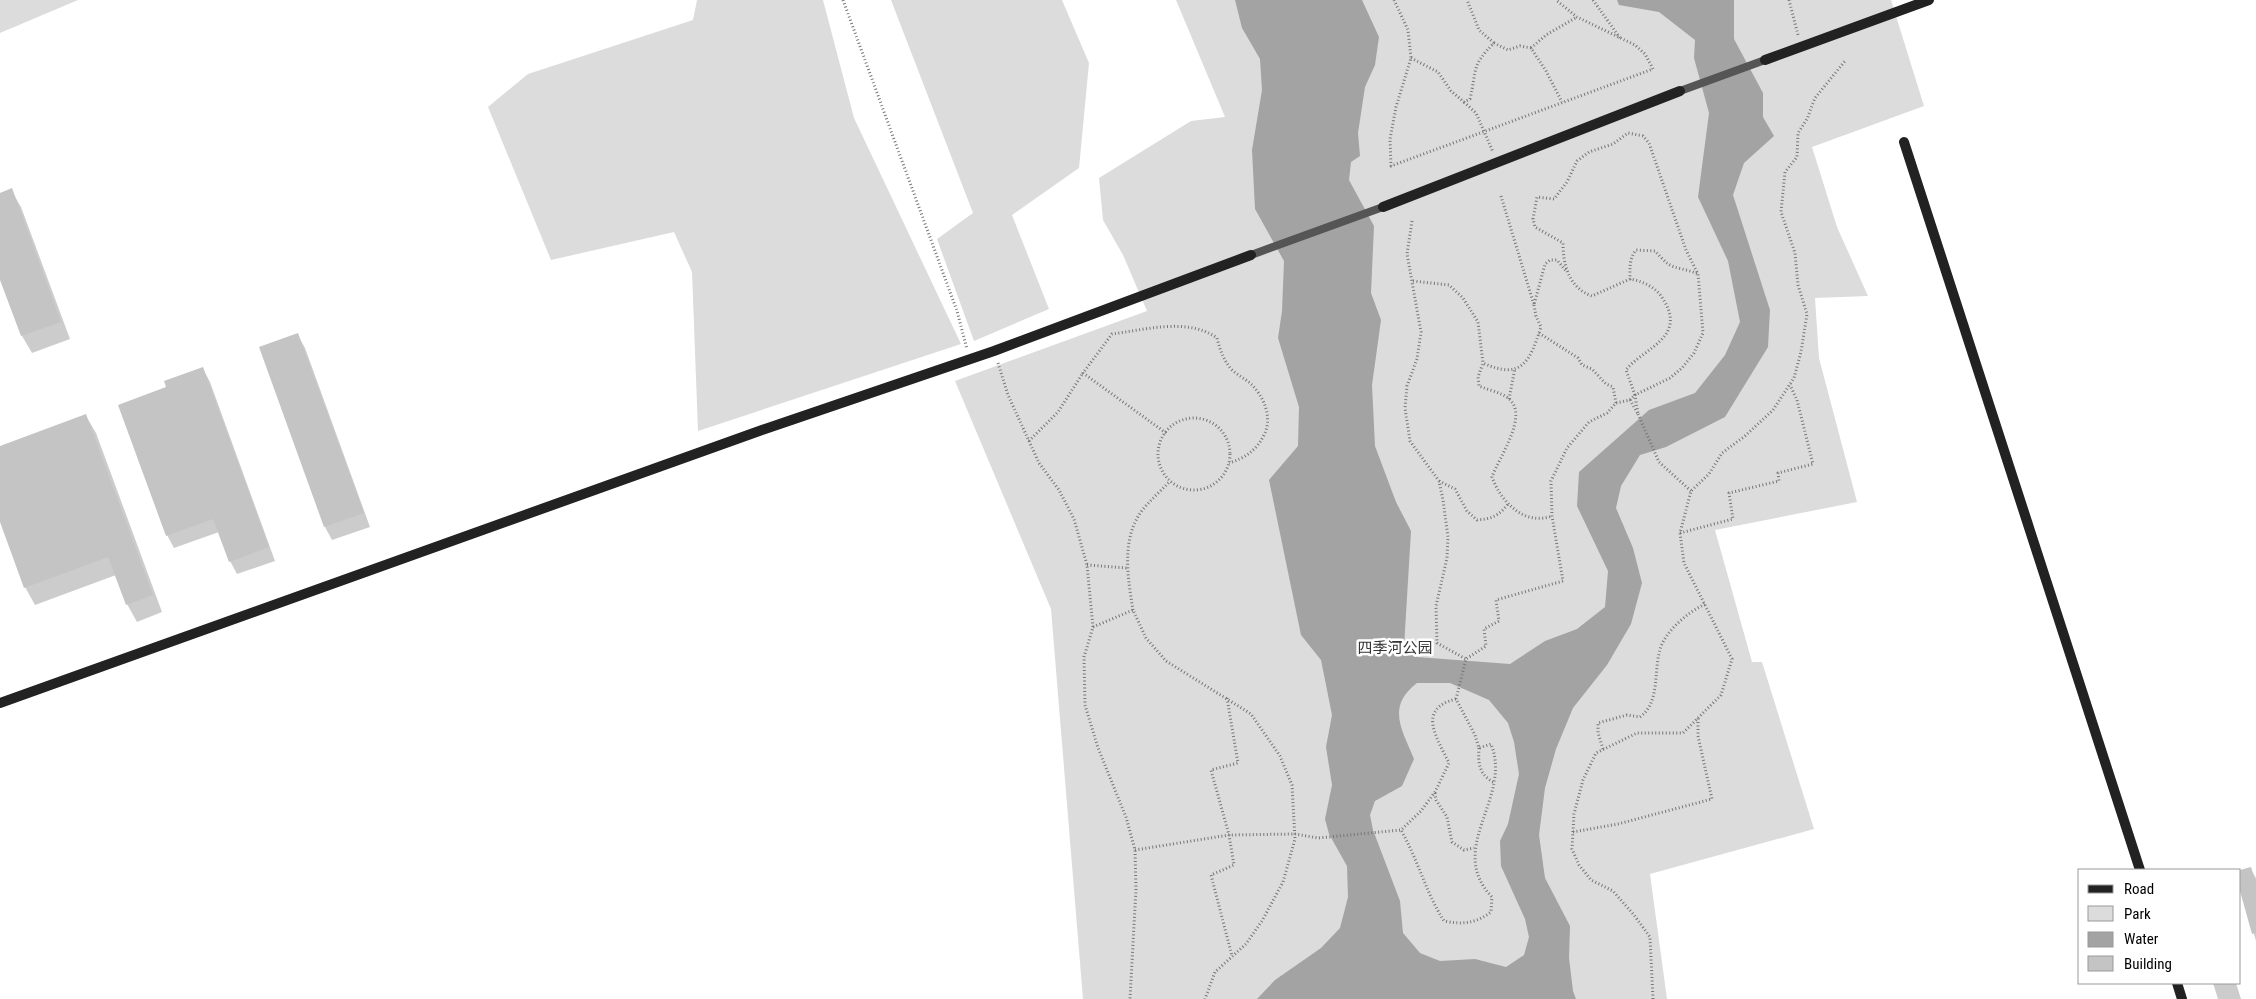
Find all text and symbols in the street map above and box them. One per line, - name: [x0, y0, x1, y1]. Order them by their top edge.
- park label: 四季河公园: [1357, 639, 1433, 657]
- legend: [2078, 869, 2241, 984]
- text: Road: [2124, 880, 2154, 898]
- text: Park: [2124, 905, 2151, 923]
- text: Water: [2124, 930, 2159, 948]
- text: Building: [2124, 955, 2172, 973]

